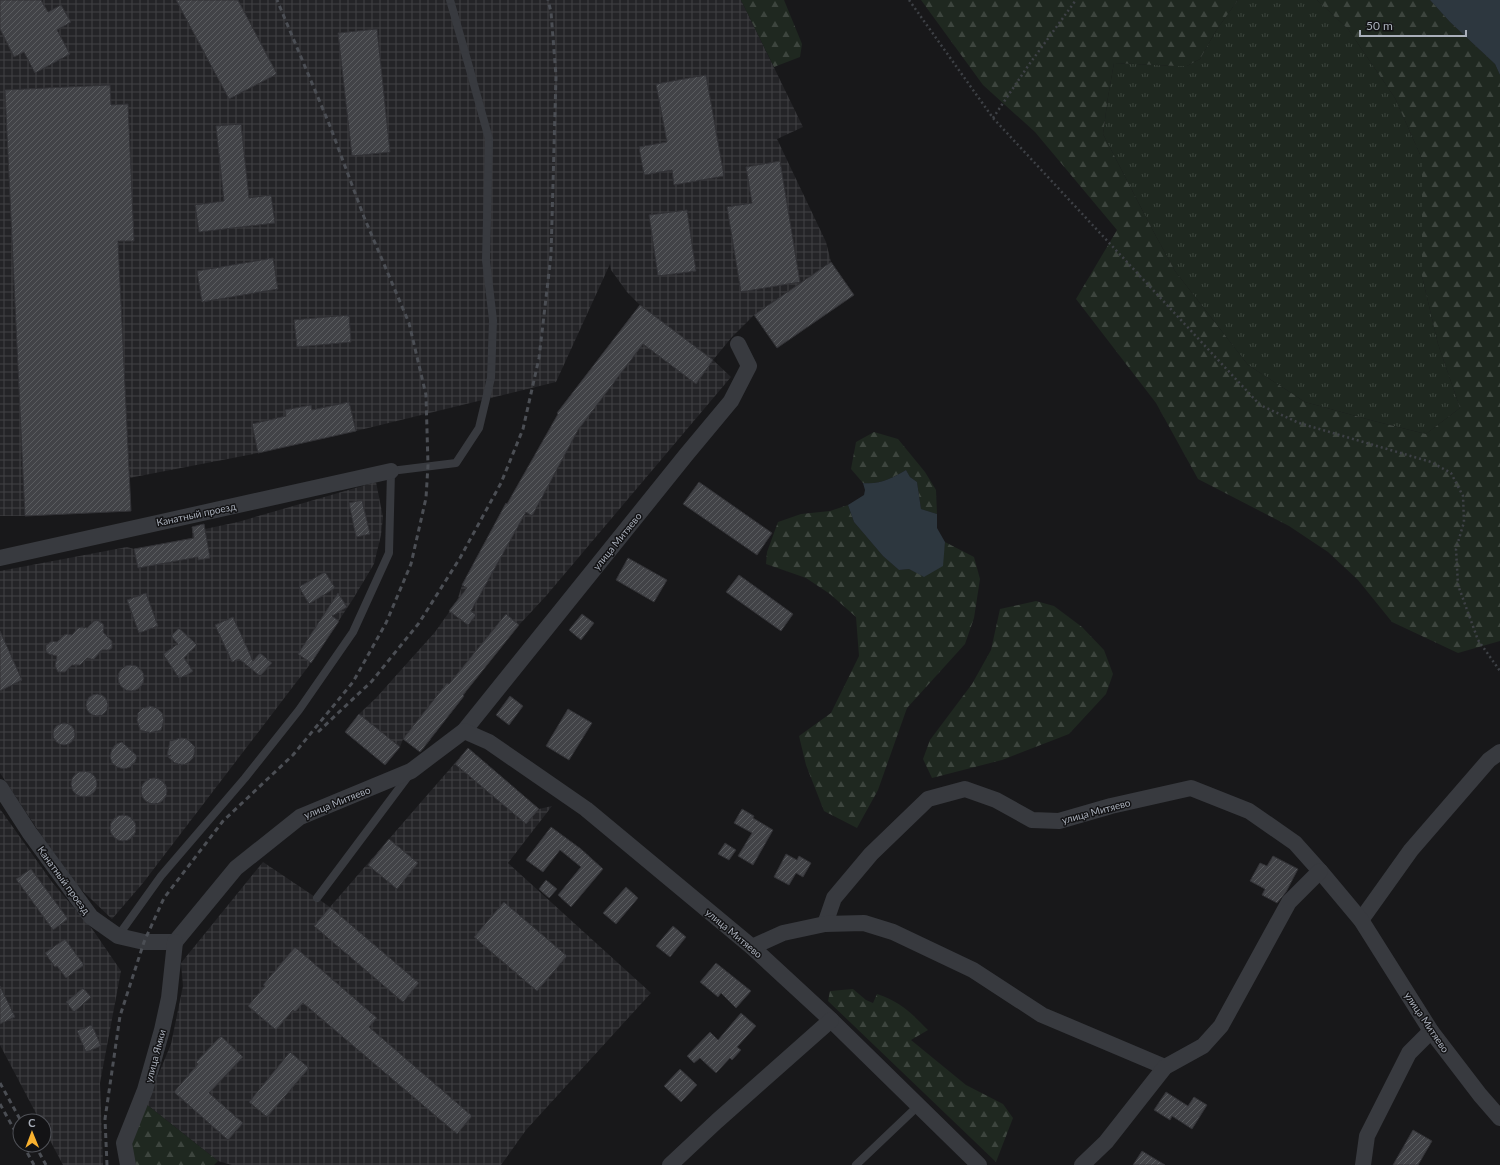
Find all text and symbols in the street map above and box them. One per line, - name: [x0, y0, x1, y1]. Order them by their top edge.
- scale bar: [1360, 12, 1466, 38]
- text: 50 m: [1366, 18, 1393, 33]
- street label: Канатный проезд: [155, 500, 237, 528]
- street label: улица Митяево: [590, 510, 644, 572]
- street label: улица Митяево: [302, 783, 372, 821]
- street label: улица Митяево: [1060, 796, 1132, 826]
- street label: Канатный проезд: [35, 844, 93, 916]
- street label: улица Митяево: [703, 906, 765, 960]
- street label: улица Митяево: [1402, 989, 1452, 1055]
- street label: улица Ямки: [142, 1028, 168, 1084]
- north arrow: [12, 1113, 52, 1153]
- text: С: [28, 1116, 36, 1129]

